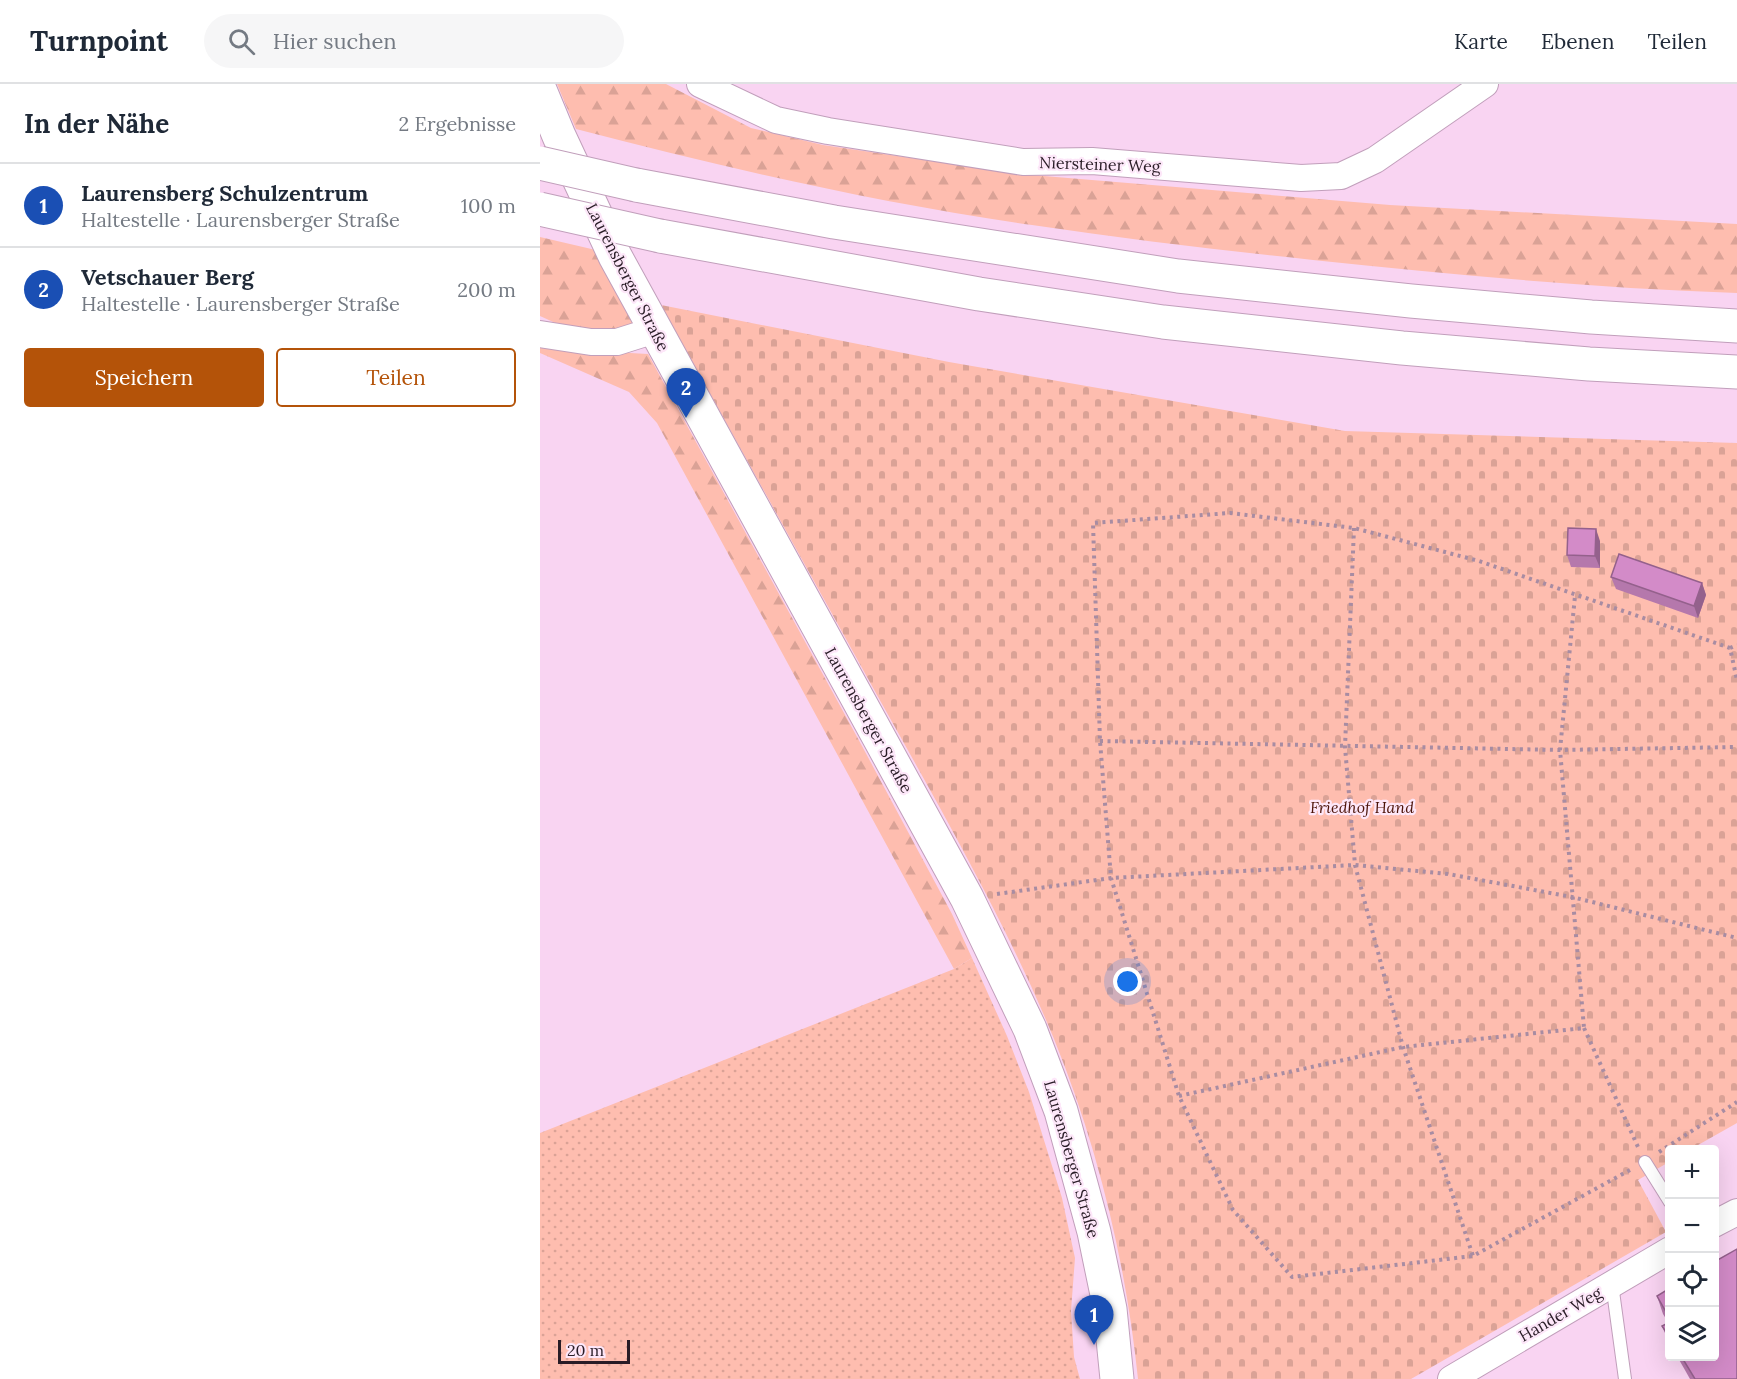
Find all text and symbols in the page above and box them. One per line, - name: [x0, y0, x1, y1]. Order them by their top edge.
- search box: [204, 14, 624, 68]
- text: Turnpoint: [30, 23, 168, 59]
- icon: search: [225, 25, 258, 58]
- text: Hier suchen: [273, 27, 397, 55]
- text: Karte: [1454, 28, 1508, 55]
- text: Ebenen: [1541, 28, 1614, 55]
- text: Teilen: [1647, 28, 1707, 55]
- text: In der Nähe: [24, 107, 169, 140]
- text: 2 Ergebnisse: [398, 111, 516, 136]
- street label: Niersteiner Weg: [1039, 152, 1162, 176]
- text: Laurensberg Schulzentrum: [81, 179, 368, 207]
- text: 1: [39, 193, 48, 218]
- text: 100 m: [461, 193, 516, 218]
- street label: Laurensberger Straße: [582, 200, 674, 355]
- text: Haltestelle · Laurensberger Straße: [81, 207, 400, 232]
- text: Vetschauer Berg: [81, 263, 254, 291]
- text: 2: [38, 277, 49, 302]
- text: 200 m: [457, 277, 516, 302]
- text: Haltestelle · Laurensberger Straße: [81, 291, 400, 316]
- button: Speichern: [24, 348, 264, 407]
- button: Teilen: [276, 348, 516, 407]
- pin: 2: [666, 368, 706, 418]
- street label: Laurensberger Straße: [821, 644, 917, 796]
- park label: Friedhof Hand: [1310, 797, 1414, 817]
- your location: [1113, 967, 1142, 996]
- street label: Laurensberger Straße: [1040, 1078, 1104, 1240]
- map controls: [1665, 1145, 1719, 1361]
- button: +: [1665, 1145, 1719, 1199]
- button: −: [1665, 1199, 1719, 1253]
- button: locate: [1665, 1253, 1719, 1307]
- street label: Hander Weg: [1515, 1282, 1606, 1346]
- pin: 1: [1074, 1296, 1114, 1345]
- button: layers: [1665, 1307, 1719, 1361]
- scale bar: [558, 1337, 630, 1364]
- text: 20 m: [567, 1340, 604, 1360]

